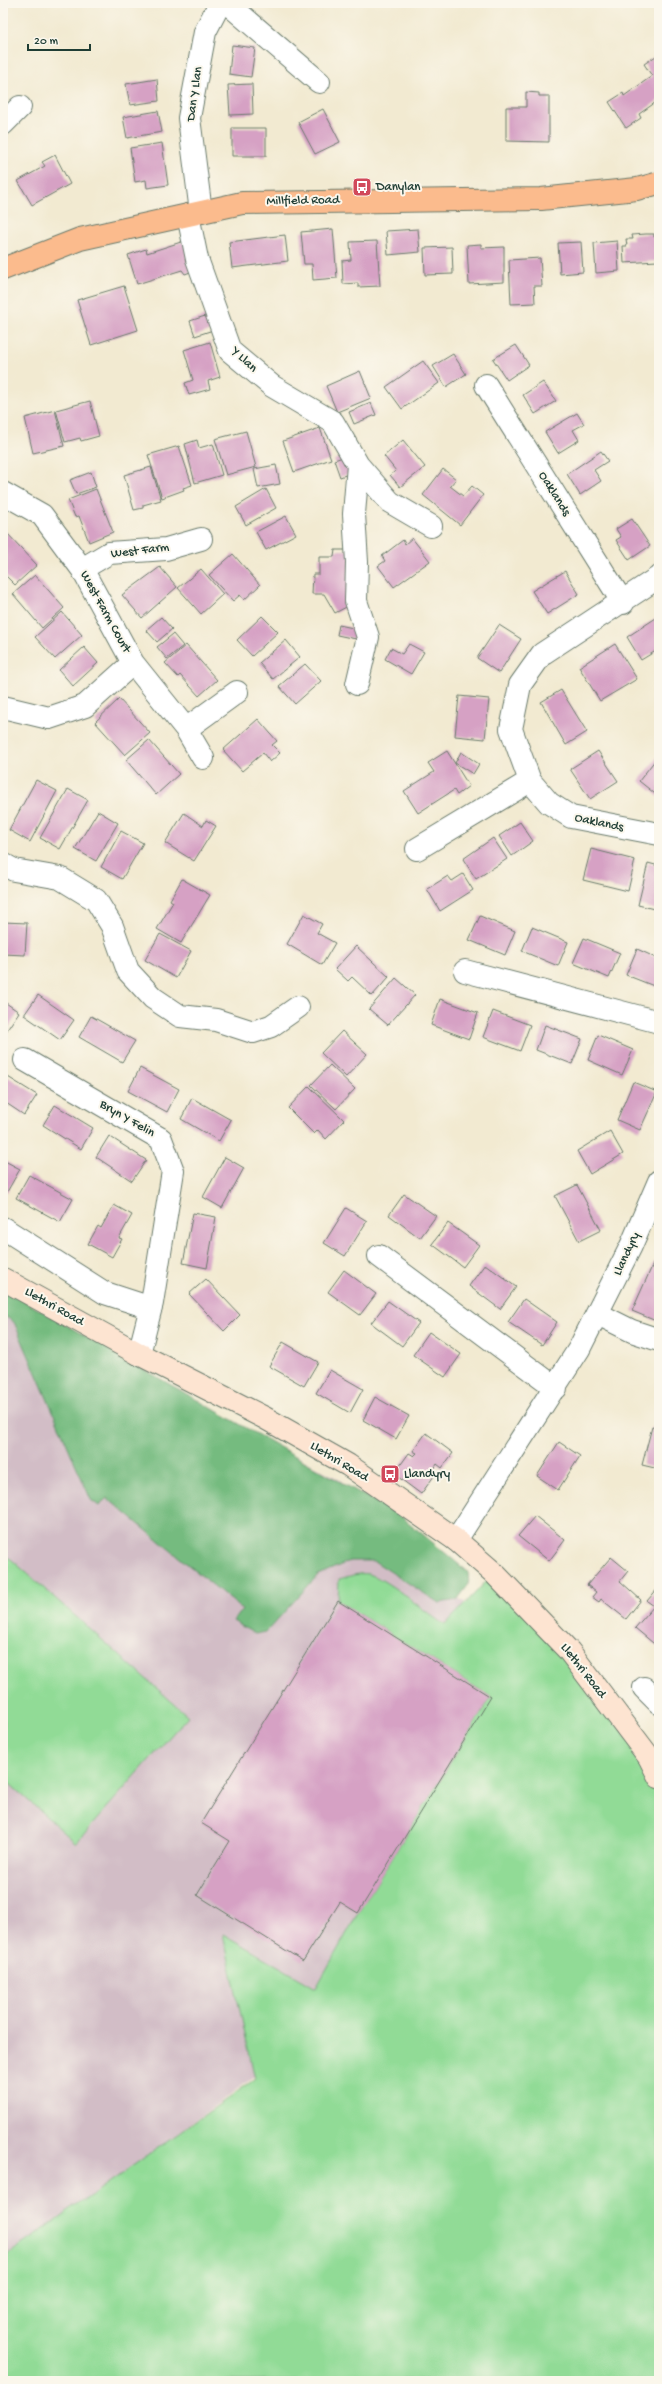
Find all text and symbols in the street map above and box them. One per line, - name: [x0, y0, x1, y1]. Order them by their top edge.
- scale bar: [28, 26, 90, 52]
- text: 20 m: [34, 35, 59, 49]
- street label: Dan Y Llan: [184, 65, 206, 123]
- bus stop icon: Danylan: [351, 176, 373, 198]
- place label: Danylan: [375, 180, 421, 195]
- street label: Millfield Road: [266, 193, 341, 209]
- street label: Y Llan: [227, 343, 261, 376]
- street label: Oaklands: [535, 469, 574, 520]
- street label: West Farm: [110, 540, 170, 562]
- street label: West Farm Court: [76, 568, 135, 657]
- street label: Oaklands: [573, 811, 626, 836]
- street label: Bryn Y Felin: [96, 1097, 158, 1141]
- street label: Llandyry: [610, 1229, 644, 1278]
- street label: Llethri Road: [22, 1285, 87, 1330]
- street label: Llethri Road: [307, 1439, 372, 1486]
- bus stop icon: Llandyry: [379, 1463, 401, 1485]
- place label: Llandyry: [404, 1467, 451, 1482]
- street label: Llethri Road: [557, 1641, 610, 1703]

